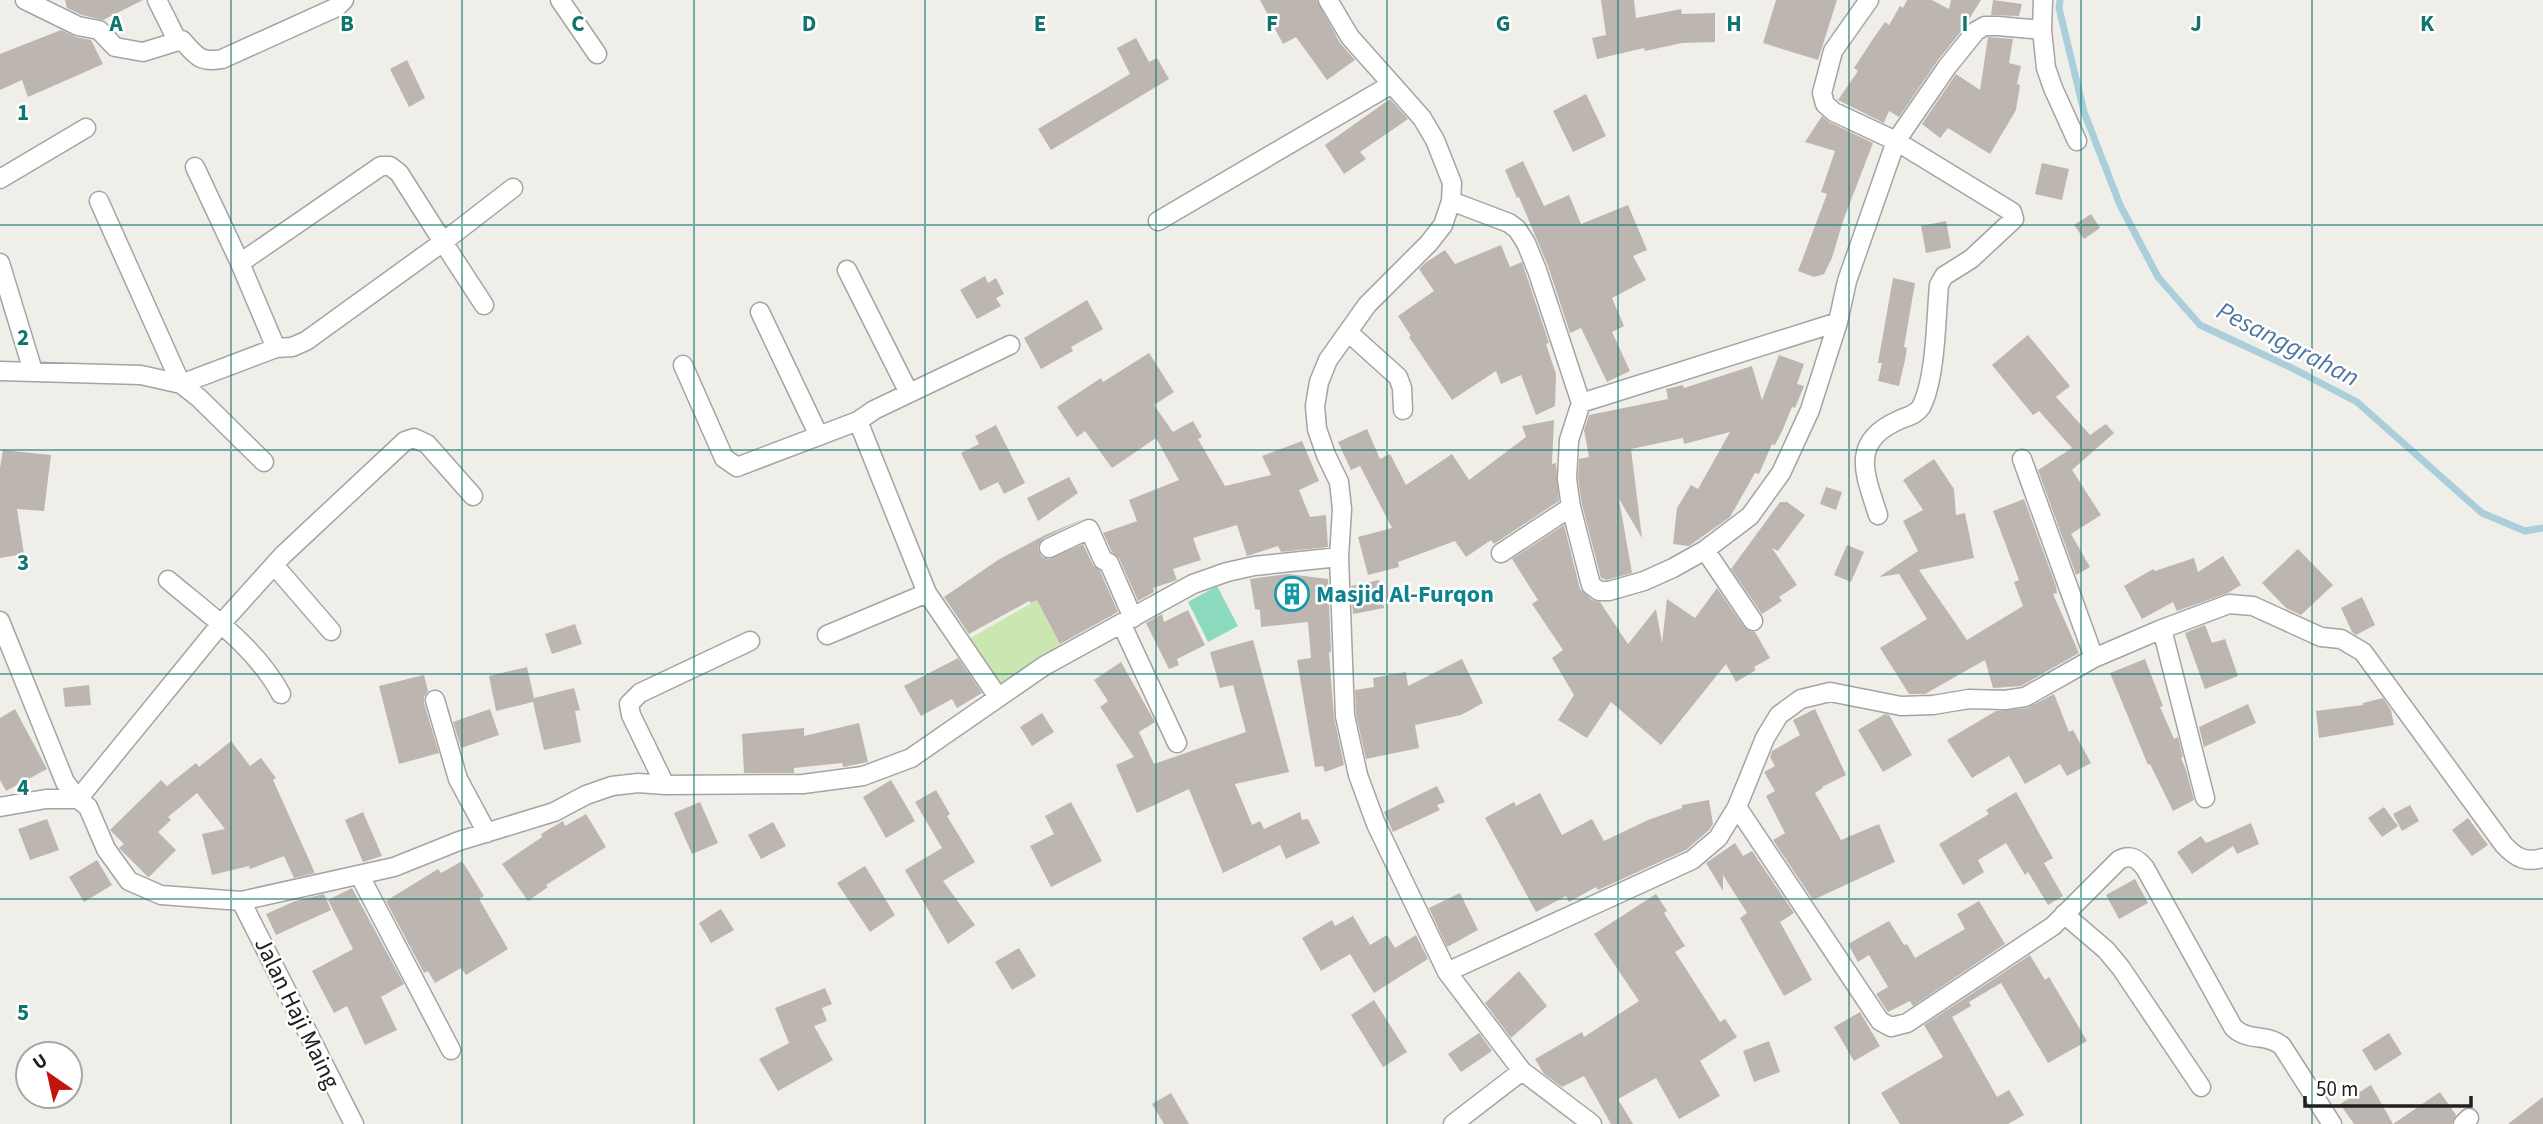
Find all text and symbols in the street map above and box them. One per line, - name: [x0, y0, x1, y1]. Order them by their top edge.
- text: A: [108, 7, 123, 40]
- text: B: [340, 7, 354, 40]
- text: C: [571, 7, 585, 40]
- text: D: [802, 7, 816, 40]
- text: E: [1034, 7, 1046, 40]
- text: F: [1266, 7, 1278, 40]
- text: G: [1496, 7, 1510, 40]
- text: H: [1726, 7, 1742, 40]
- text: I: [1962, 7, 1968, 40]
- text: J: [2190, 7, 2202, 40]
- text: K: [2420, 7, 2435, 40]
- text: 1: [17, 96, 29, 129]
- water label: Pesanggrahan: [2210, 292, 2366, 396]
- text: 2: [17, 321, 29, 354]
- text: 3: [17, 546, 29, 579]
- building icon: Masjid Al-Furqon: [1273, 575, 1311, 613]
- place label: Masjid Al-Furqon: [1316, 577, 1494, 612]
- text: 4: [17, 771, 29, 804]
- street label: Jalan Haji Maing: [245, 931, 349, 1095]
- text: 5: [17, 996, 29, 1029]
- north arrow: [14, 1040, 84, 1110]
- text: U: [28, 1047, 53, 1077]
- scale bar: [2305, 1064, 2471, 1108]
- text: 50 m: [2316, 1074, 2358, 1104]

